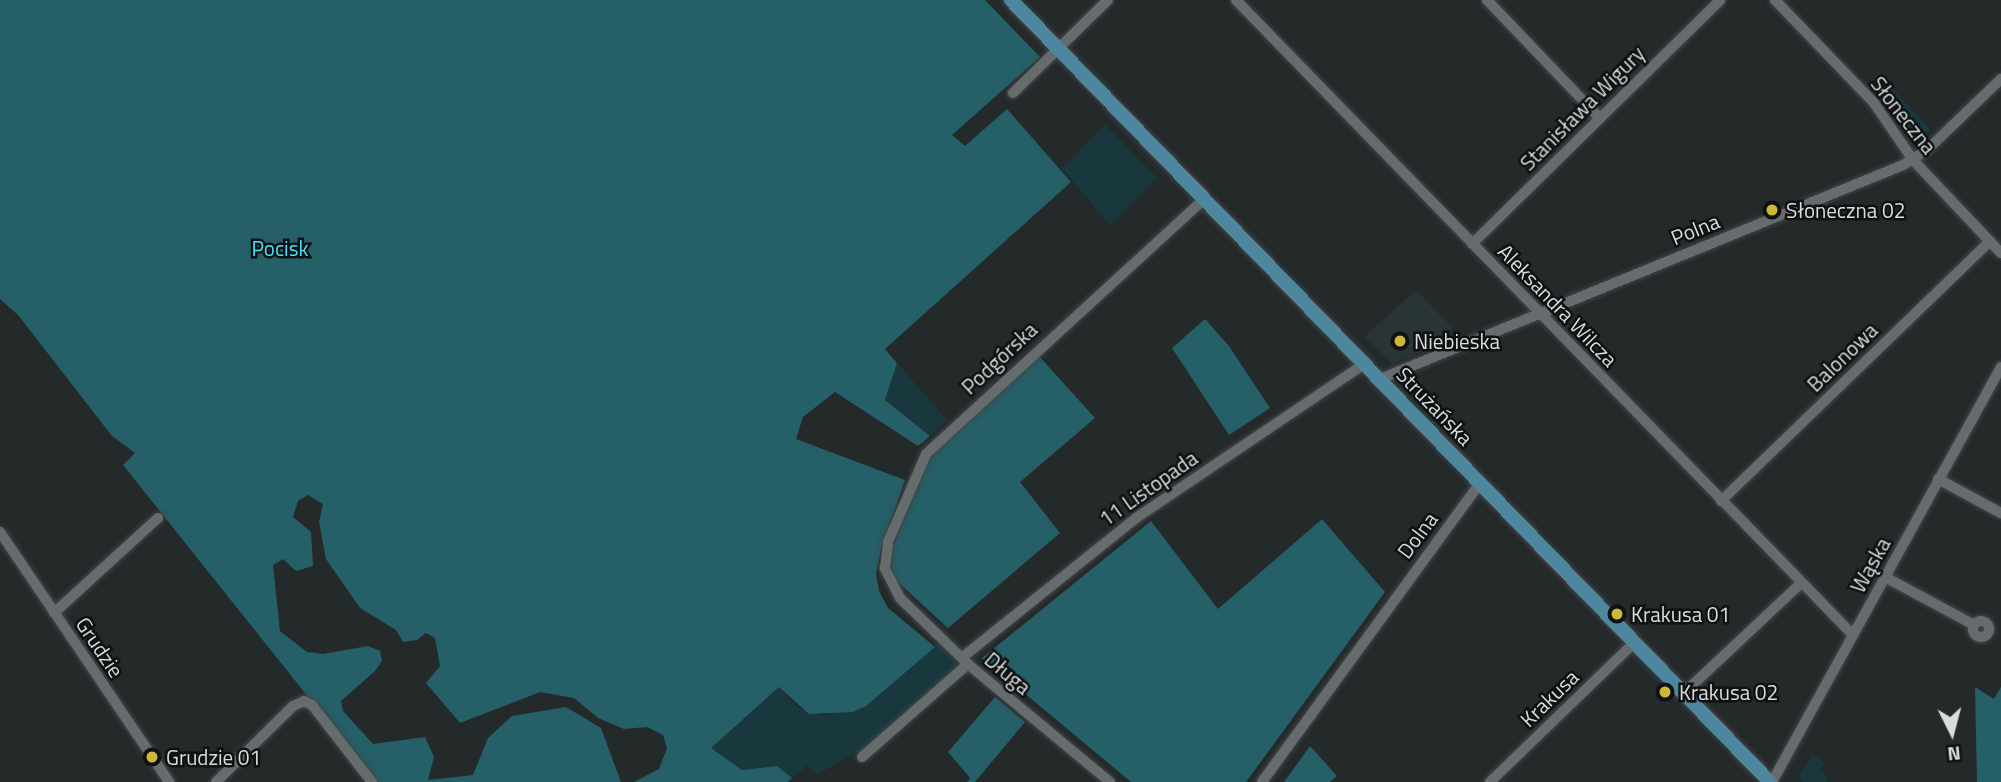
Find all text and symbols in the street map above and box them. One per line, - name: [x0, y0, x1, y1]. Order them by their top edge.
- street label: Stanisława Wigury: [1515, 41, 1649, 175]
- street label: Słoneczna: [1866, 71, 1942, 159]
- place label: Słoneczna 02: [1786, 197, 1906, 223]
- marker: Słoneczna 02: [1764, 202, 1780, 218]
- street label: Polna: [1667, 208, 1723, 250]
- park label: Pocisk: [251, 235, 309, 261]
- street label: Aleksandra Wilcza: [1493, 239, 1623, 371]
- street label: Podgórska: [956, 317, 1042, 399]
- street label: Balonowa: [1802, 317, 1882, 397]
- place label: Niebieska: [1414, 328, 1500, 354]
- marker: Niebieska: [1392, 333, 1408, 349]
- street label: Strużańska: [1392, 362, 1478, 450]
- street label: 11 Listopada: [1094, 445, 1202, 531]
- street label: Dolna: [1392, 507, 1442, 563]
- street label: Wąska: [1845, 533, 1895, 597]
- place label: Krakusa 01: [1631, 601, 1730, 627]
- marker: Krakusa 01: [1609, 606, 1625, 622]
- street label: Grudzie: [71, 612, 129, 682]
- street label: Długa: [980, 646, 1036, 700]
- street label: Krakusa: [1515, 664, 1583, 732]
- place label: Krakusa 02: [1679, 679, 1778, 705]
- marker: Krakusa 02: [1657, 684, 1673, 700]
- north arrow: [1917, 698, 1987, 768]
- text: N: [1946, 739, 1962, 769]
- place label: Grudzie 01: [166, 744, 261, 770]
- marker: Grudzie 01: [144, 749, 160, 765]

